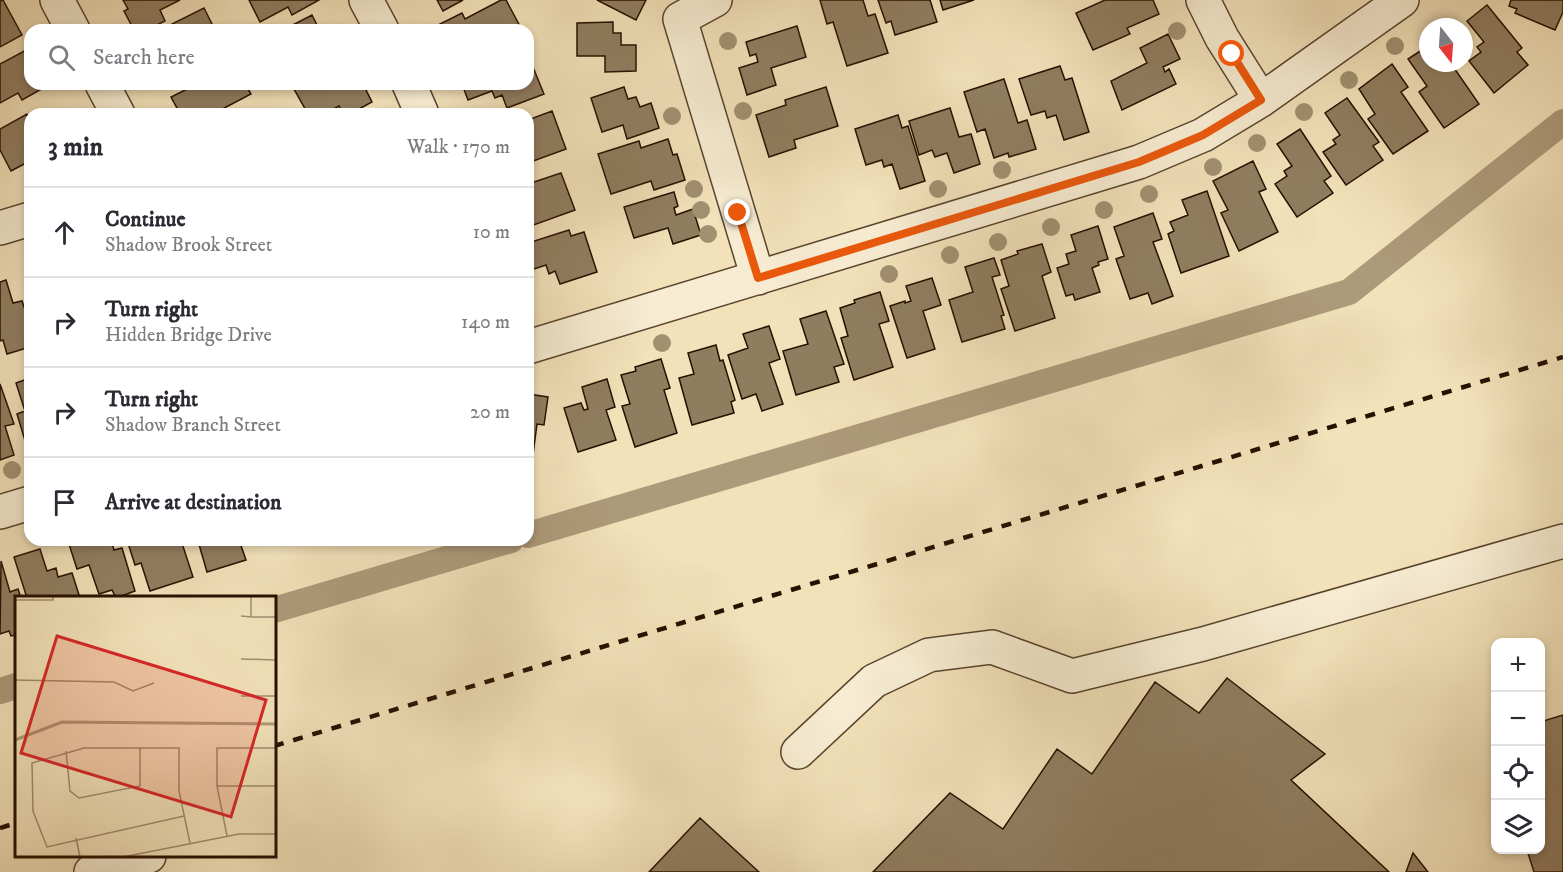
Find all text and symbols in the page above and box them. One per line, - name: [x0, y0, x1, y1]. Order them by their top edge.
- north arrow: [1419, 18, 1473, 72]
- search box: [24, 24, 534, 90]
- route start: [1218, 40, 1244, 66]
- icon: search: [45, 41, 78, 74]
- text: Search here: [93, 44, 195, 71]
- text: 3 min: [48, 131, 103, 164]
- text: Walk · 170 m: [407, 135, 510, 160]
- route end: [724, 199, 750, 225]
- text: Continue: [105, 206, 186, 233]
- icon: ahead: [48, 216, 81, 249]
- text: 10 m: [473, 220, 510, 245]
- text: Shadow Brook Street: [105, 233, 272, 258]
- text: Turn right: [105, 296, 198, 323]
- icon: right: [48, 306, 81, 339]
- text: 140 m: [461, 310, 510, 335]
- text: Hidden Bridge Drive: [105, 323, 272, 348]
- text: Turn right: [105, 386, 198, 413]
- icon: right: [48, 396, 81, 429]
- text: 20 m: [470, 400, 510, 425]
- text: Shadow Branch Street: [105, 413, 281, 438]
- icon: arrive: [48, 486, 81, 519]
- text: Arrive at destination: [105, 489, 282, 516]
- inset map: [15, 596, 276, 857]
- map controls: [1491, 638, 1545, 854]
- button: +: [1491, 638, 1545, 692]
- button: −: [1491, 692, 1545, 746]
- button: locate: [1491, 746, 1545, 800]
- button: layers: [1491, 800, 1545, 854]

